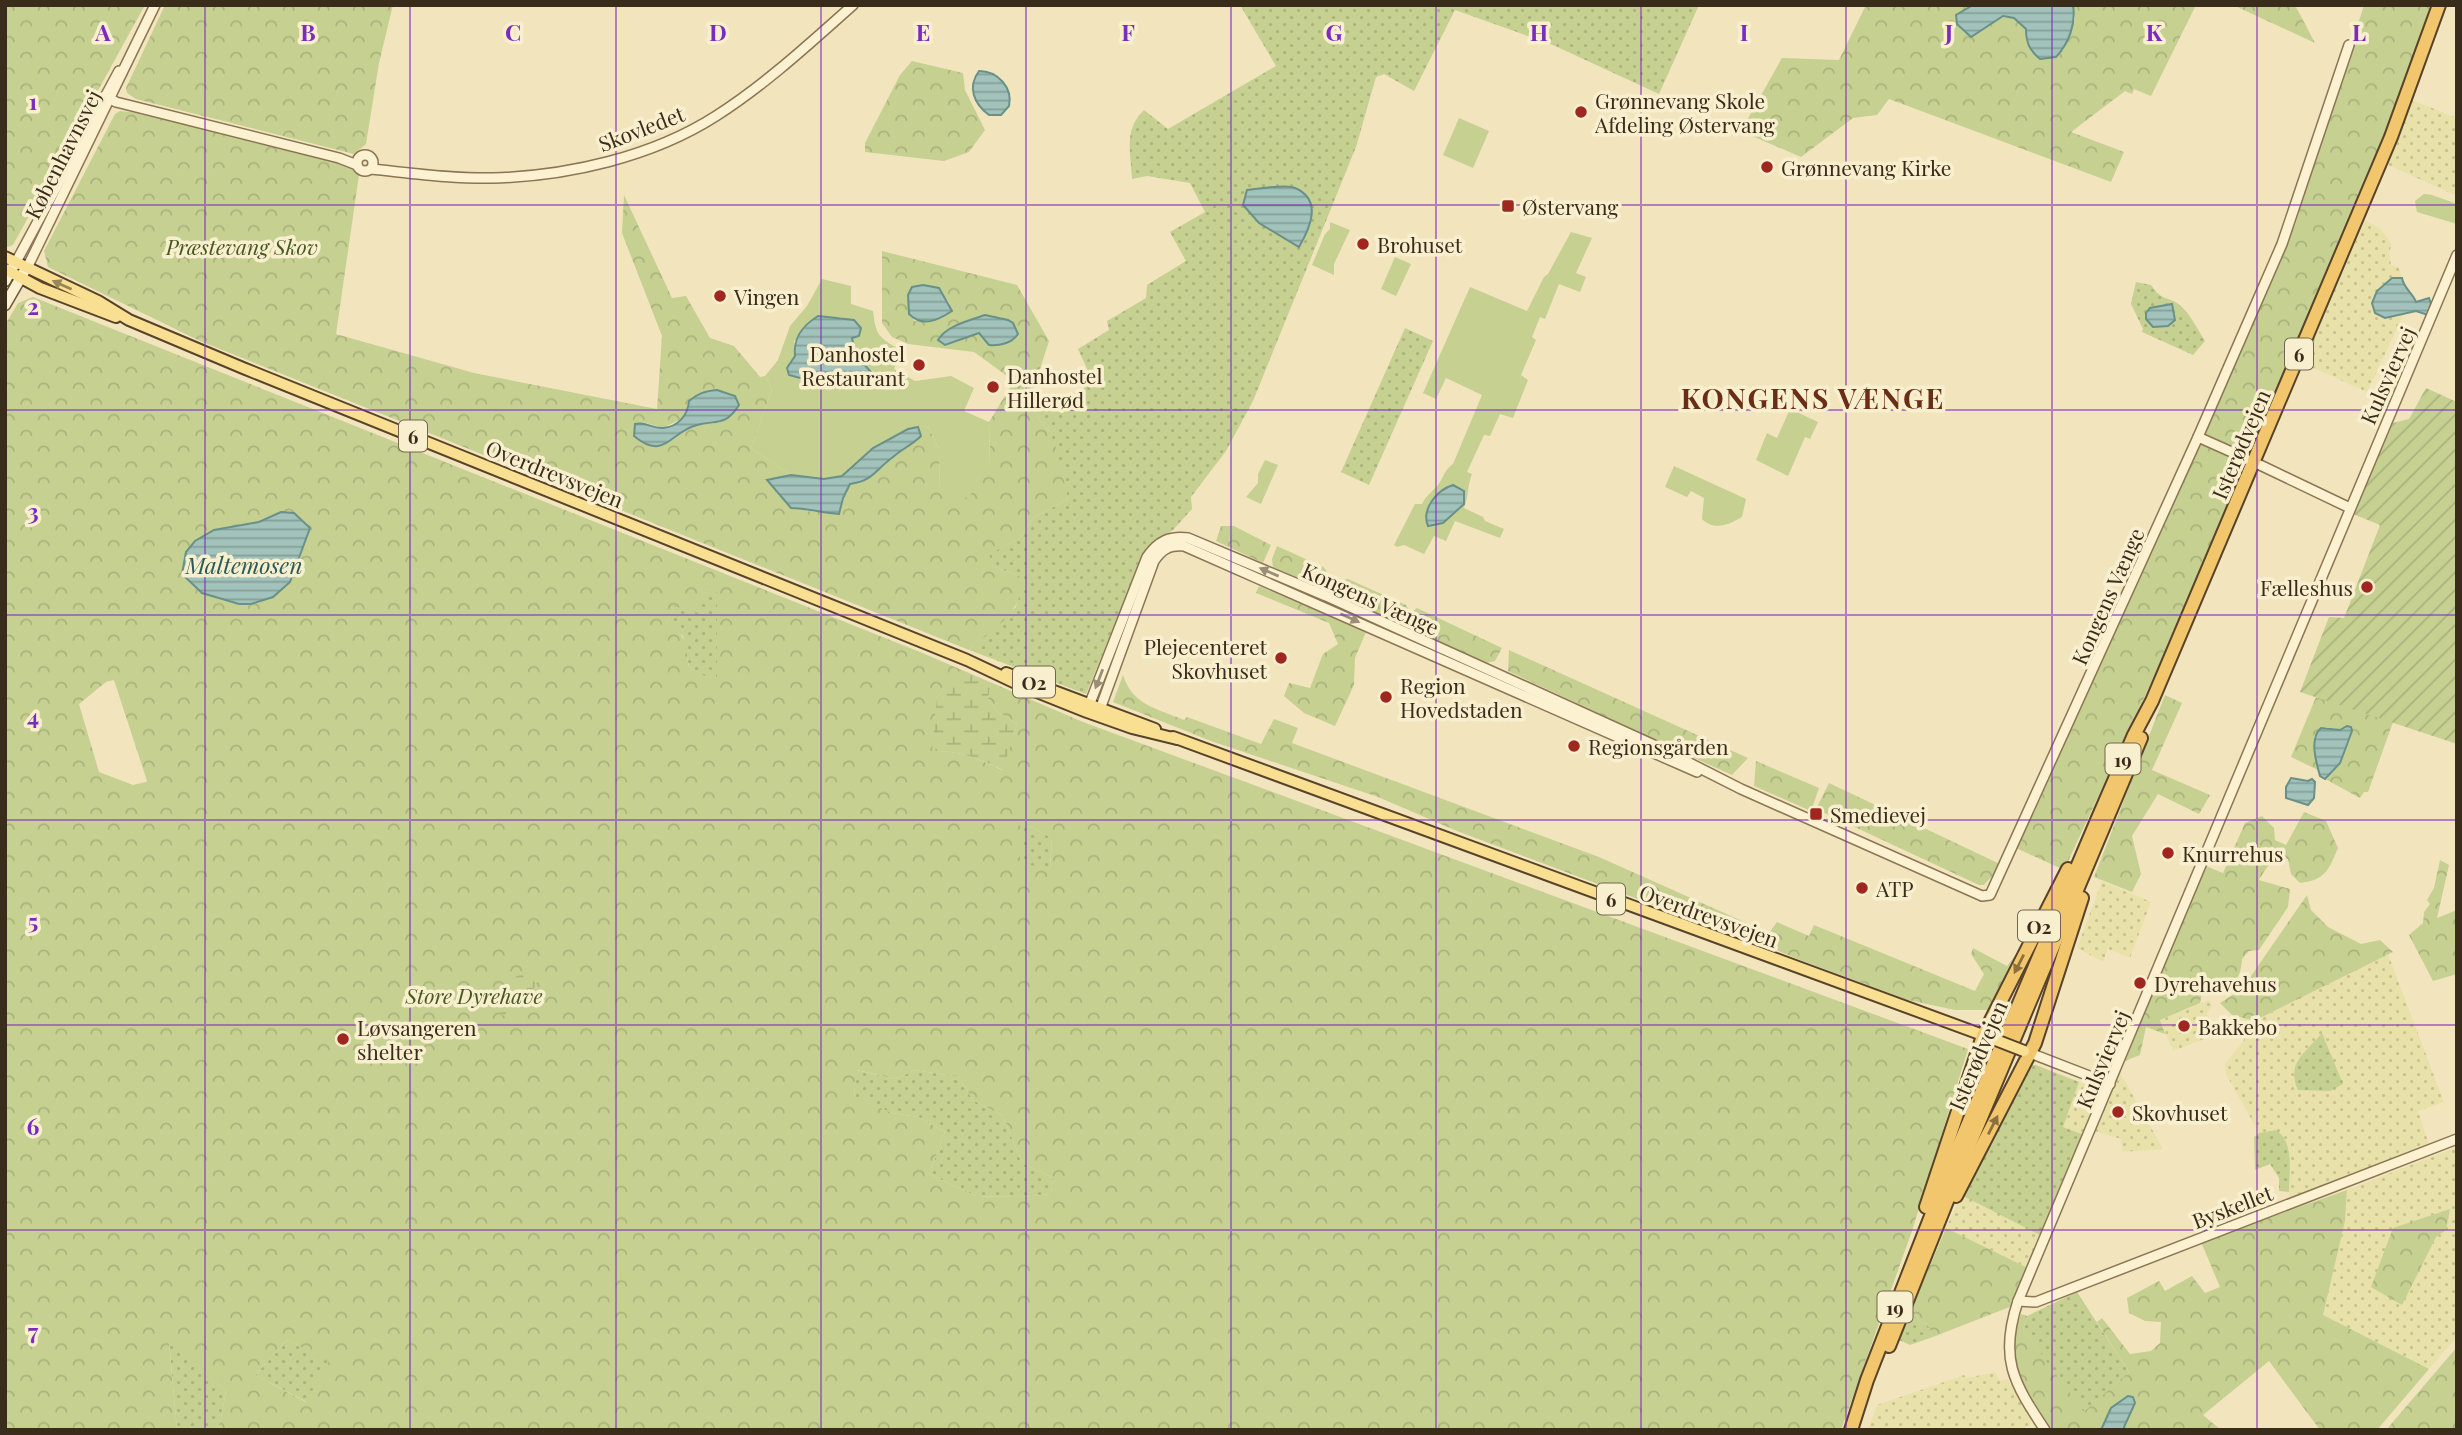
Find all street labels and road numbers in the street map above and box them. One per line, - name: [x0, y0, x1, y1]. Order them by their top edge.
- street label: Københavnsvej: [17, 85, 107, 223]
- street label: Skovledet: [594, 99, 689, 157]
- street label: Kulsviervej: [2353, 322, 2421, 428]
- road number: 6: [2285, 338, 2313, 370]
- street label: Isterødvejen: [2204, 384, 2276, 503]
- road number: 6: [399, 420, 427, 452]
- street label: Overdrevsvejen: [482, 433, 628, 513]
- street label: Kongens Vænge: [2064, 523, 2150, 669]
- street label: Kongens Vænge: [1298, 555, 1444, 641]
- road number: O2: [1013, 666, 1055, 698]
- road number: 19: [2106, 744, 2140, 774]
- street label: Overdrevsvejen: [1636, 877, 1783, 953]
- road number: 6: [1597, 884, 1625, 914]
- road number: O2: [2018, 910, 2060, 942]
- street label: Isterødvejen: [1941, 995, 2013, 1114]
- street label: Kulsviervej: [2069, 1006, 2135, 1112]
- street label: Byskellet: [2188, 1178, 2277, 1234]
- road number: 19: [1878, 1292, 1912, 1322]

